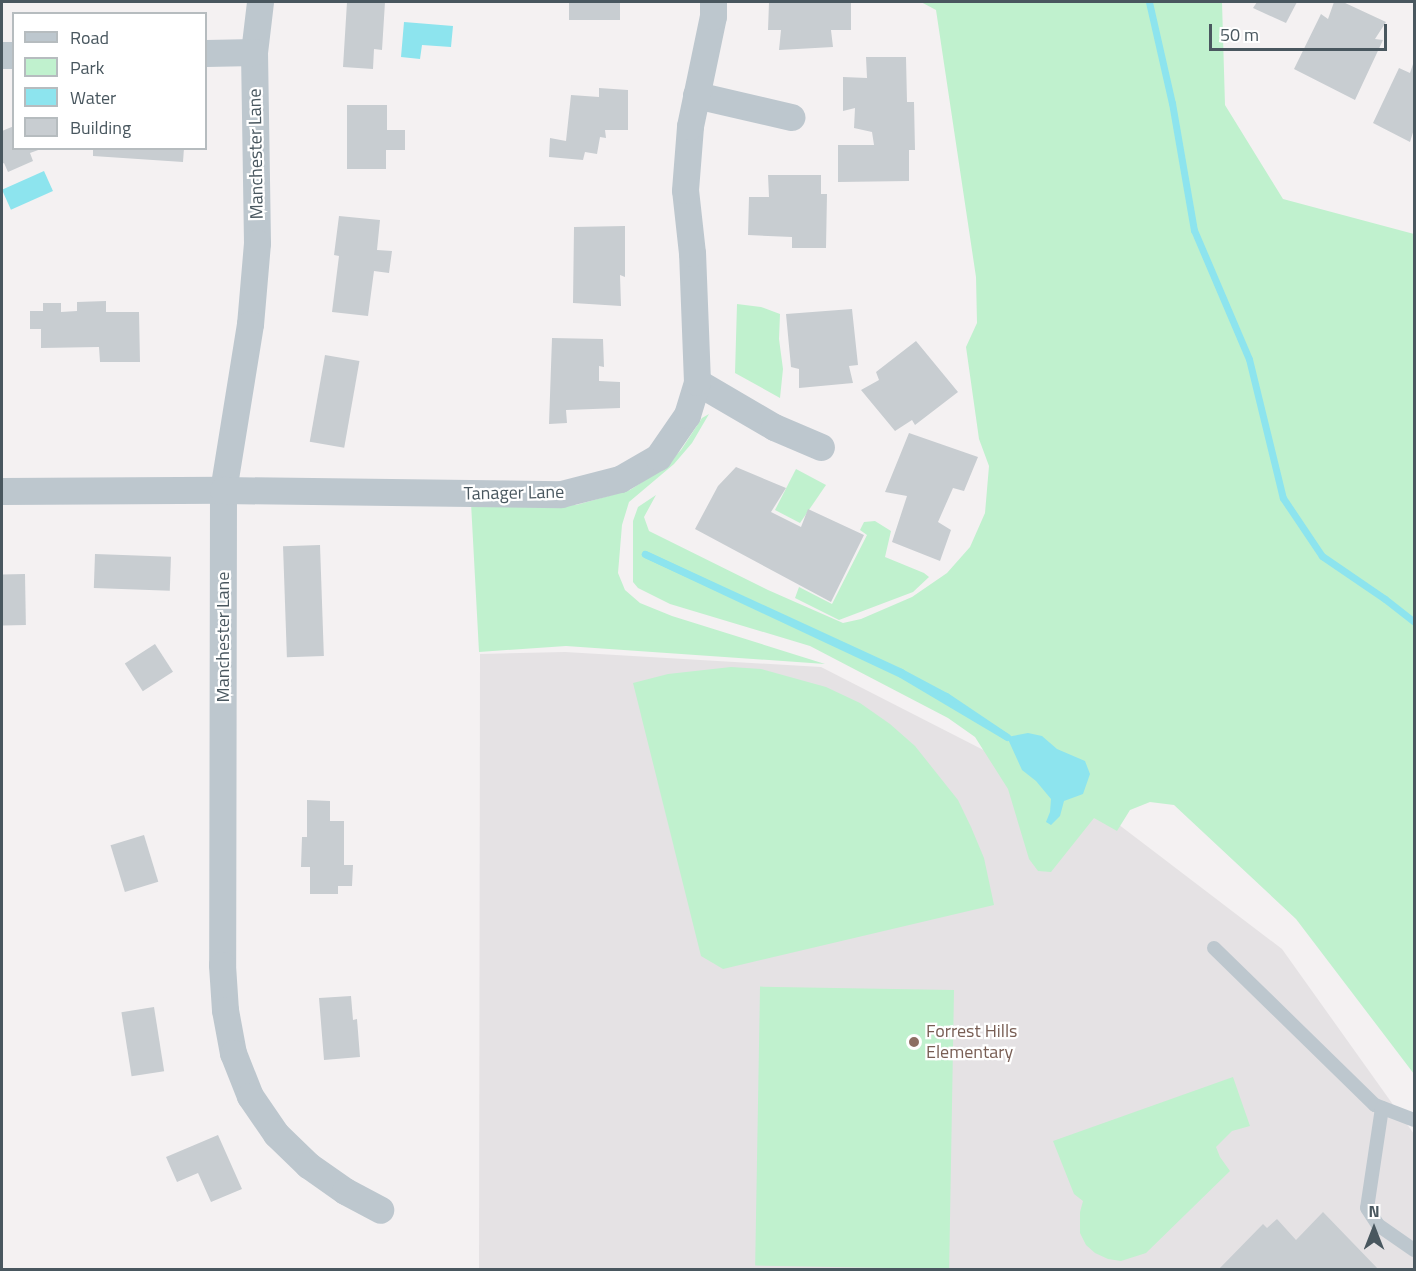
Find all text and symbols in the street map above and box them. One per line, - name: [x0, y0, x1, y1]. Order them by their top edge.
- legend: [12, 12, 207, 150]
- scale bar: [1212, 12, 1390, 50]
- text: 50 m: [1220, 21, 1259, 48]
- text: Road: [70, 24, 109, 51]
- text: Park: [70, 54, 104, 81]
- text: Water: [70, 84, 116, 111]
- street label: Manchester Lane: [244, 88, 268, 220]
- text: Building: [70, 114, 131, 141]
- street label: Tanager Lane: [464, 481, 564, 505]
- street label: Manchester Lane: [212, 572, 234, 702]
- place label: Forrest Hills Elementary: [926, 1021, 1017, 1064]
- marker: Forrest Hills Elementary: [907, 1035, 921, 1049]
- north arrow: [1344, 1199, 1404, 1259]
- text: N: [1368, 1199, 1380, 1223]

